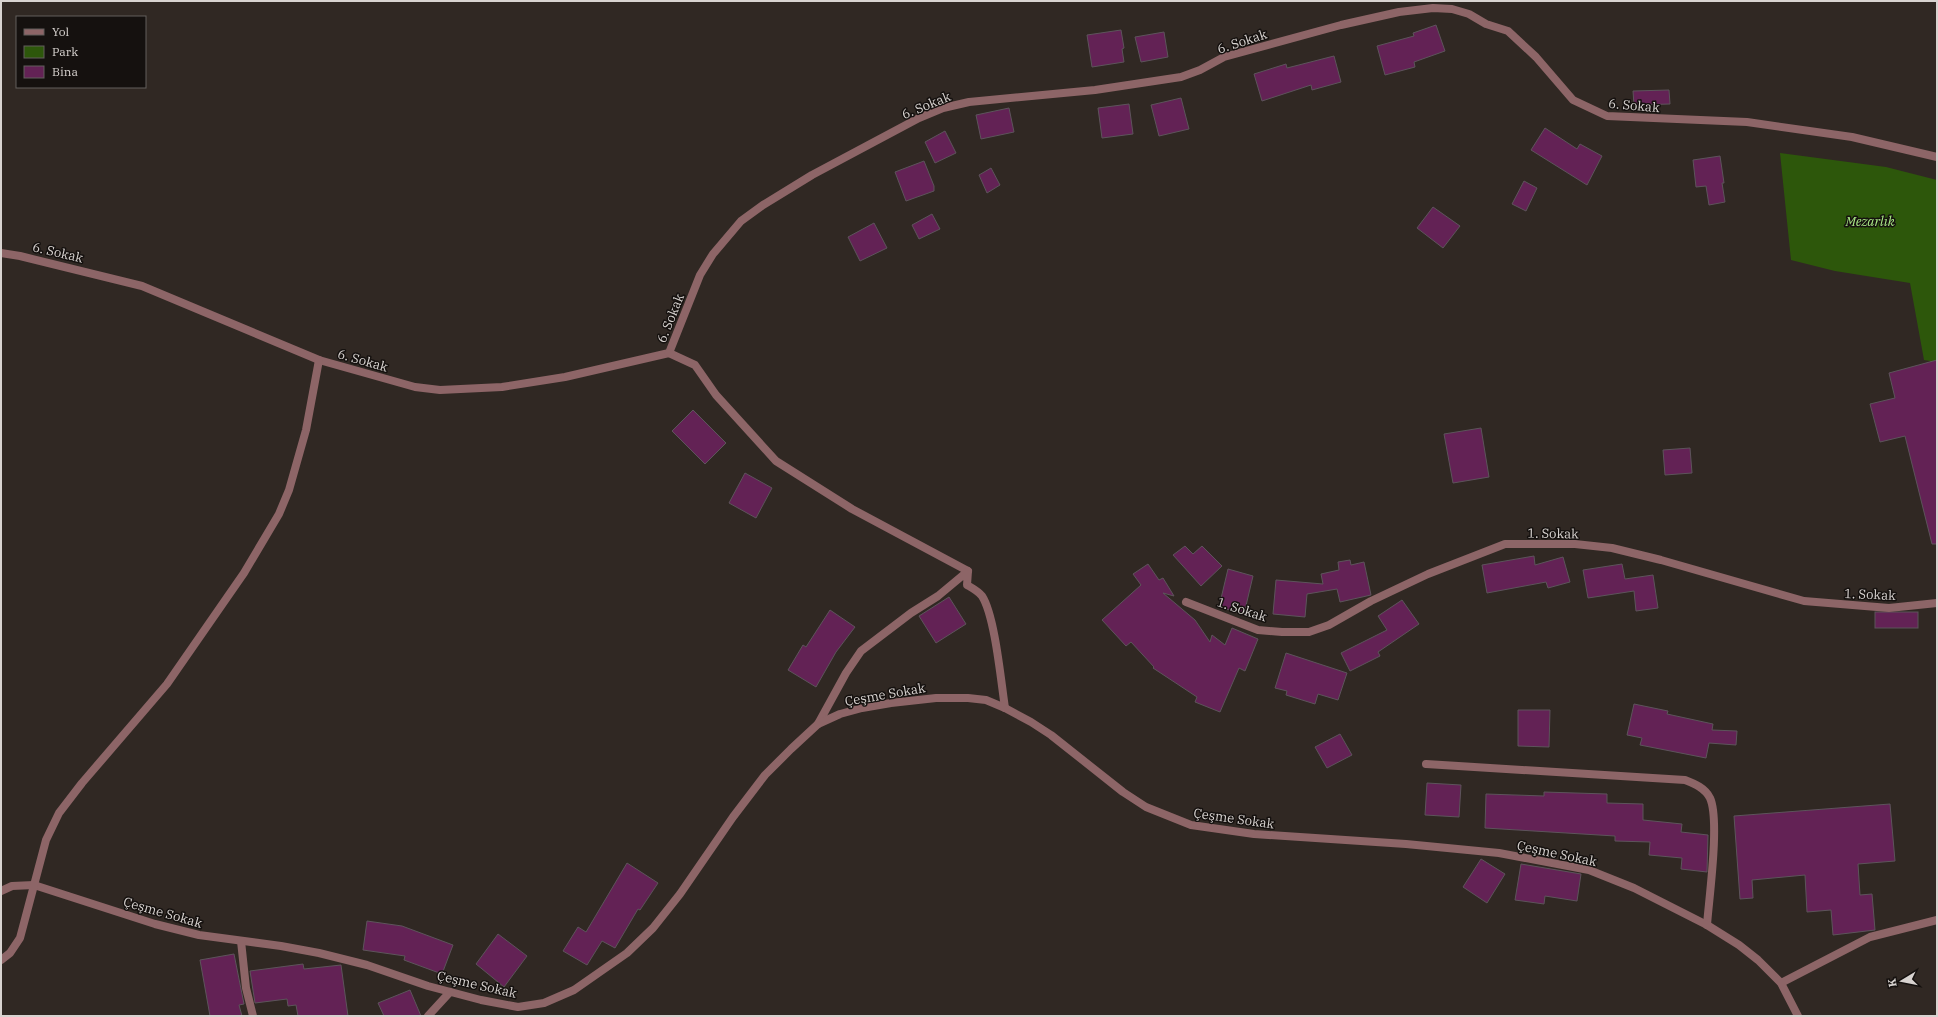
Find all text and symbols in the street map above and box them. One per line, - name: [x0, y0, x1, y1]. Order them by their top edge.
- legend: [16, 16, 146, 88]
- text: Yol: [52, 24, 70, 39]
- street label: 6. Sokak: [1215, 25, 1270, 58]
- text: Park: [52, 44, 78, 59]
- text: Bina: [52, 64, 78, 79]
- street label: 6. Sokak: [899, 88, 954, 123]
- street label: 6. Sokak: [1608, 95, 1661, 116]
- park label: Mezarlık: [1844, 213, 1895, 230]
- street label: 6. Sokak: [31, 238, 85, 267]
- street label: 6. Sokak: [653, 291, 688, 345]
- street label: 6. Sokak: [336, 345, 390, 376]
- street label: 1. Sokak: [1527, 525, 1579, 542]
- street label: 1. Sokak: [1844, 585, 1896, 604]
- street label: 1. Sokak: [1215, 593, 1269, 626]
- street label: Çeşme Sokak: [844, 679, 927, 710]
- street label: Çeşme Sokak: [1193, 804, 1276, 833]
- street label: Çeşme Sokak: [1515, 837, 1599, 870]
- street label: Çeşme Sokak: [121, 893, 205, 932]
- north arrow: [1882, 961, 1922, 1001]
- street label: Çeşme Sokak: [435, 967, 519, 1002]
- text: K: [1884, 977, 1900, 988]

